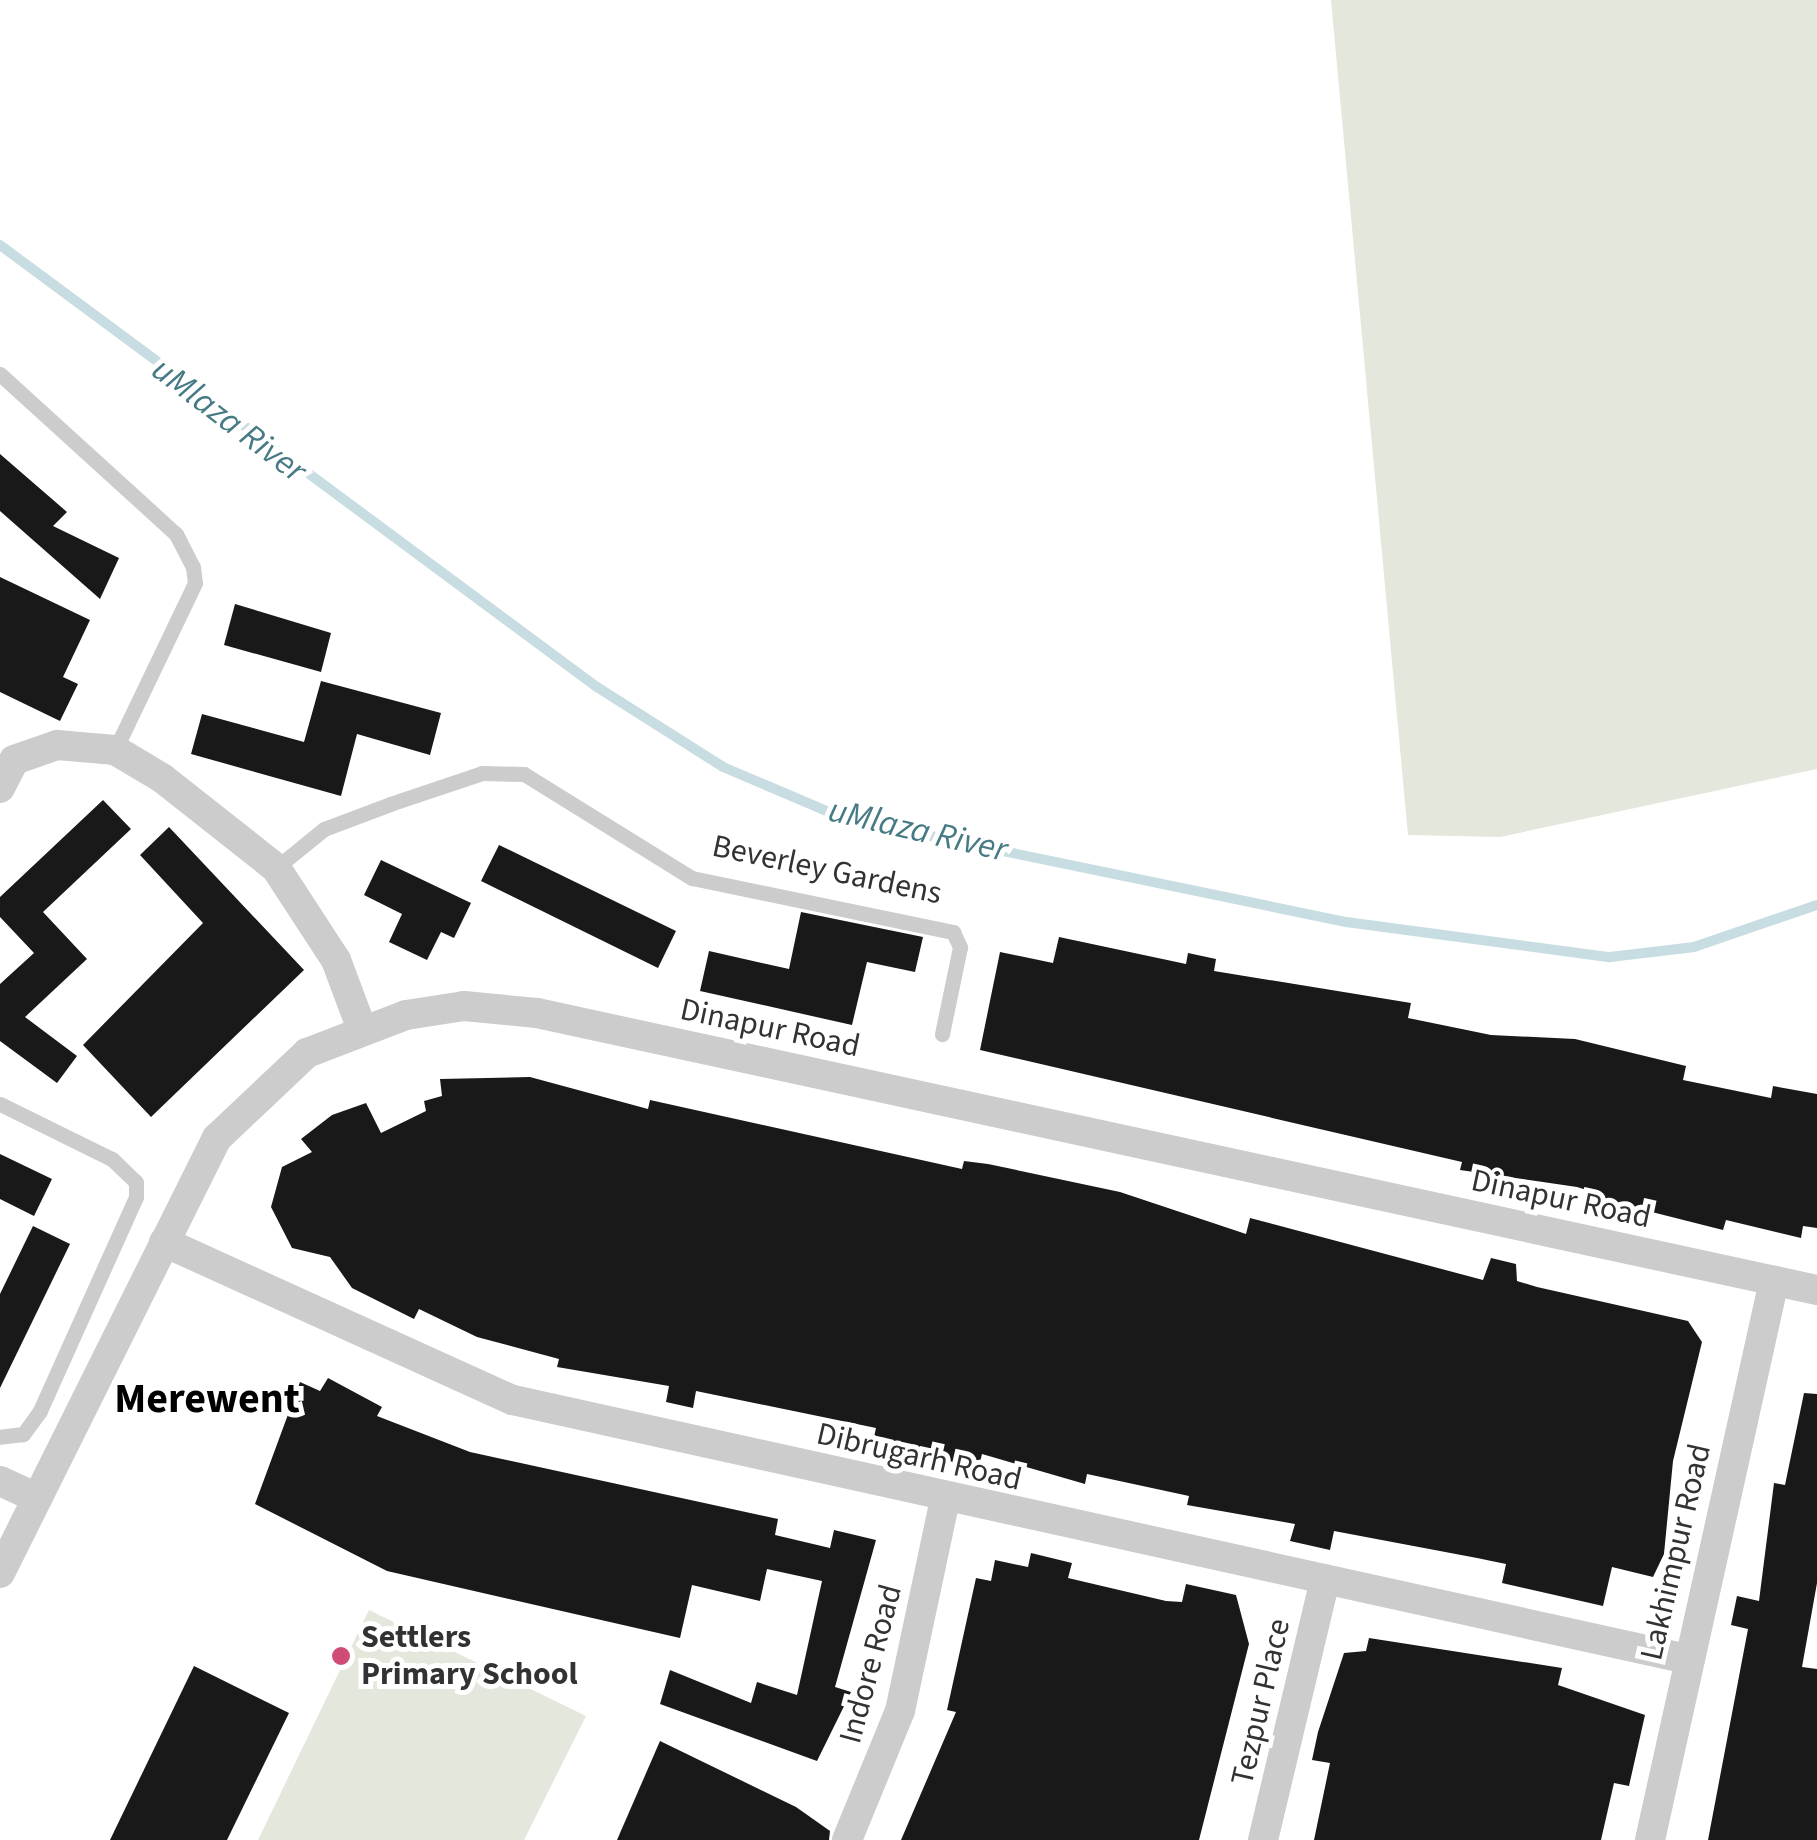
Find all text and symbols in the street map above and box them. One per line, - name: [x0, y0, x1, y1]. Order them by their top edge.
- water label: uMlaza River: [144, 348, 314, 492]
- water label: uMlaza River: [825, 789, 1011, 871]
- street label: Beverley Gardens: [709, 827, 945, 913]
- street label: Dinapur Road: [677, 990, 863, 1066]
- street label: Dinapur Road: [1468, 1161, 1654, 1237]
- district label: Merewent: [114, 1374, 300, 1424]
- street label: Dibrugarh Road: [813, 1415, 1025, 1499]
- street label: Lakhimpur Road: [1632, 1440, 1720, 1664]
- street label: Indore Road: [831, 1580, 911, 1748]
- street label: Tezpur Place: [1223, 1615, 1299, 1789]
- place label: Settlers Primary School: [361, 1619, 578, 1694]
- marker: Settlers Primary School: [330, 1645, 352, 1667]

